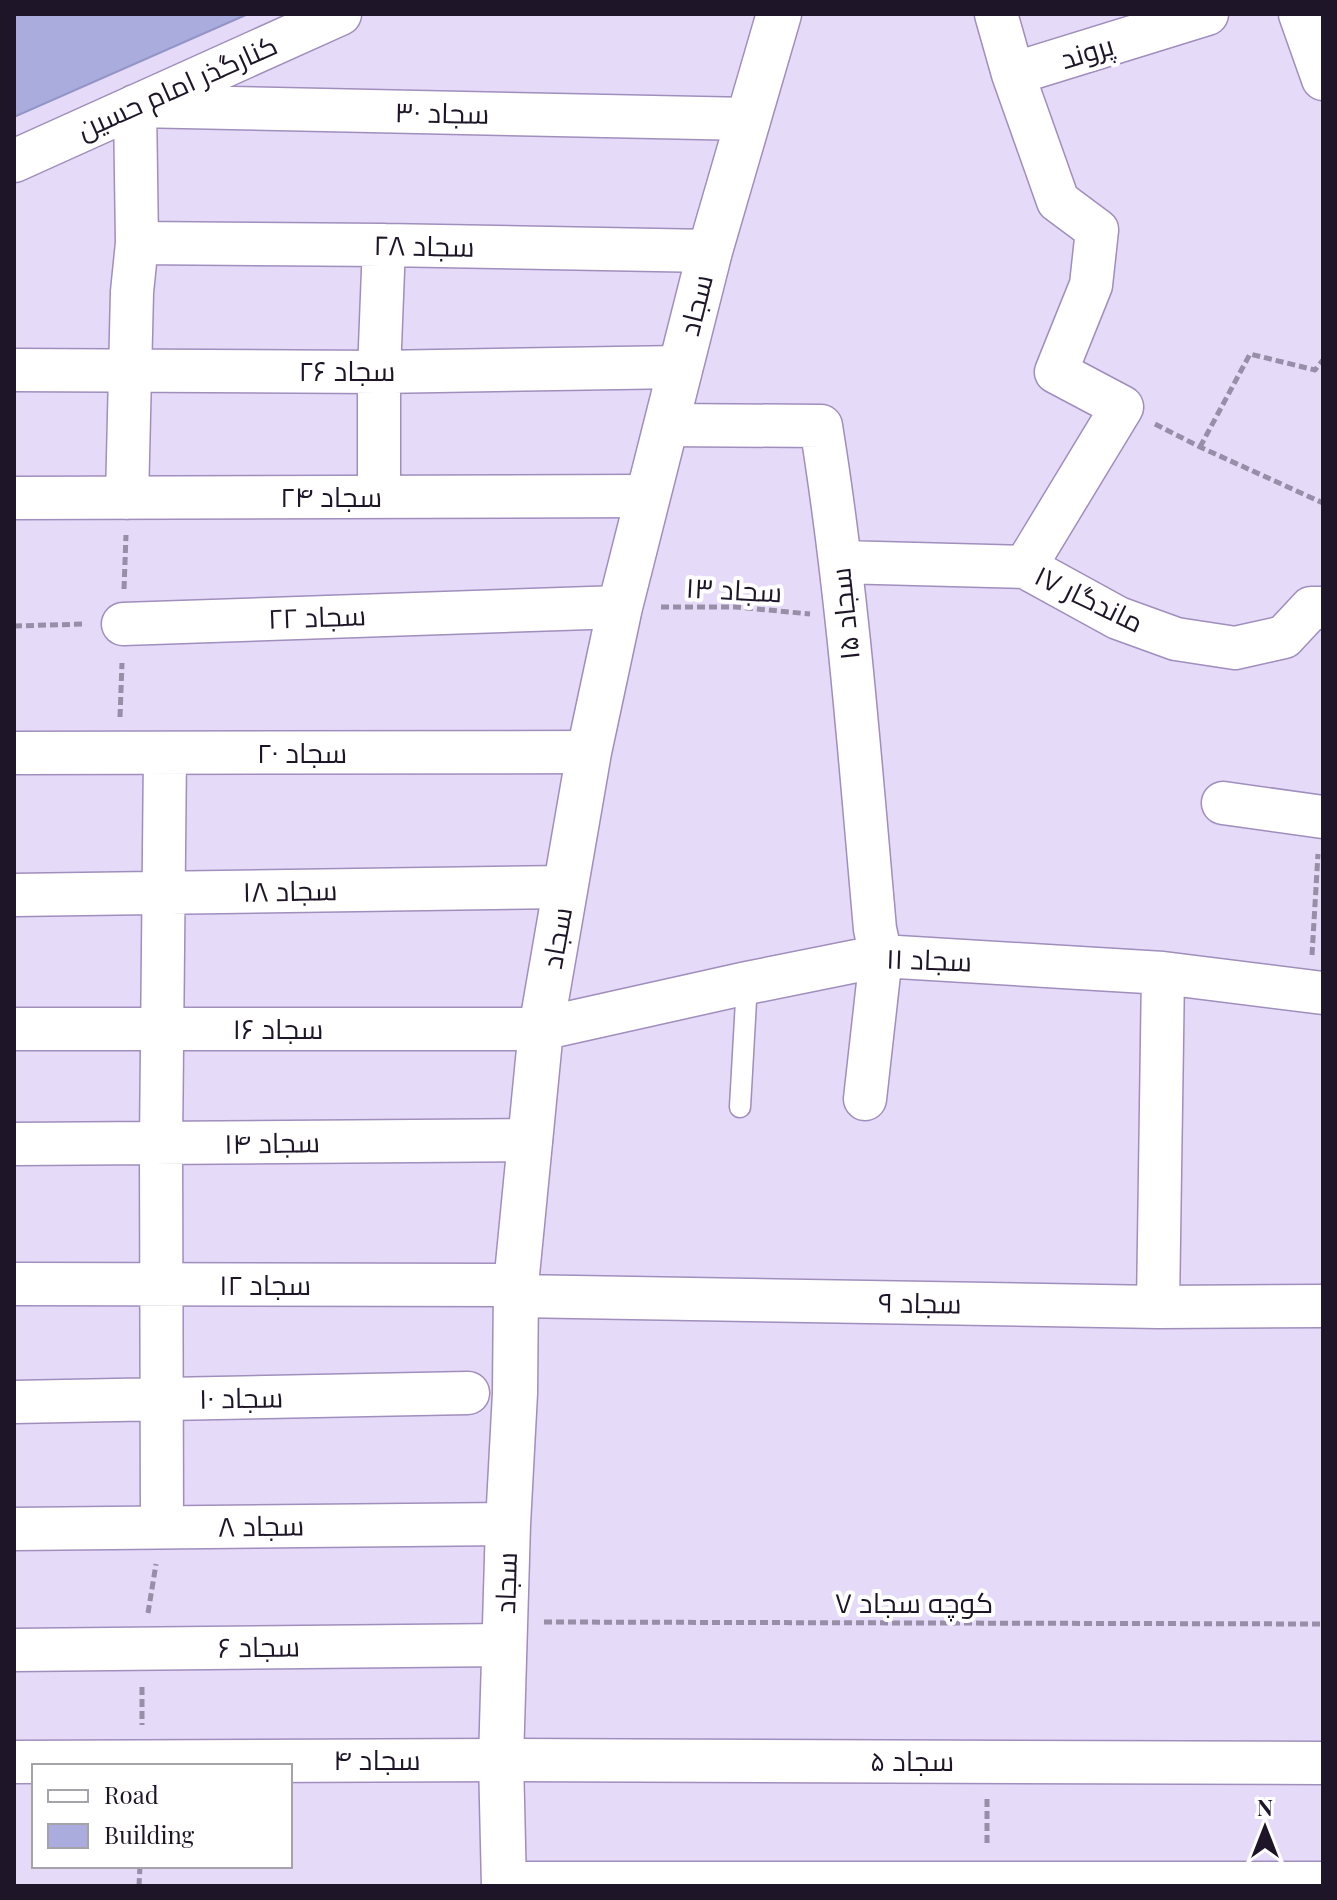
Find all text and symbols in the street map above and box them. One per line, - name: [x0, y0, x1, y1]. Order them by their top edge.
- street label: کنارگذر امام حسین: [71, 25, 283, 149]
- street label: پروند: [1056, 25, 1119, 78]
- street label: سجاد ۳۰: [394, 92, 490, 131]
- street label: سجاد ۲۸: [373, 225, 475, 264]
- street label: سجاد: [669, 270, 720, 339]
- street label: سجاد ۲۶: [299, 351, 395, 388]
- street label: سجاد ۲۴: [280, 477, 382, 514]
- street label: ماندگار ۱۷: [1029, 556, 1150, 640]
- street label: سجاد ۱۵: [820, 566, 867, 662]
- street label: سجاد ۱۳: [685, 568, 783, 609]
- street label: سجاد ۲۲: [267, 595, 367, 636]
- street label: سجاد ۲۰: [257, 733, 347, 770]
- street label: سجاد ۱۸: [242, 870, 338, 909]
- street label: سجاد: [532, 904, 579, 971]
- street label: سجاد ۱۱: [885, 939, 973, 978]
- street label: سجاد ۱۶: [233, 1009, 323, 1046]
- street label: سجاد ۱۴: [224, 1122, 320, 1161]
- street label: سجاد ۱۲: [219, 1265, 311, 1302]
- street label: سجاد ۹: [878, 1282, 962, 1321]
- street label: سجاد ۱۰: [198, 1377, 284, 1416]
- street label: سجاد ۸: [218, 1505, 304, 1544]
- street label: سجاد: [485, 1551, 524, 1614]
- street label: کوچه سجاد ۷: [835, 1583, 993, 1622]
- street label: سجاد ۶: [218, 1626, 300, 1665]
- street label: سجاد ۴: [333, 1740, 421, 1777]
- street label: سجاد ۵: [870, 1741, 954, 1778]
- legend: [32, 1764, 292, 1868]
- text: Road: [104, 1778, 159, 1810]
- north arrow: [1225, 1788, 1305, 1868]
- text: N: [1257, 1792, 1273, 1822]
- text: Building: [104, 1818, 195, 1850]

